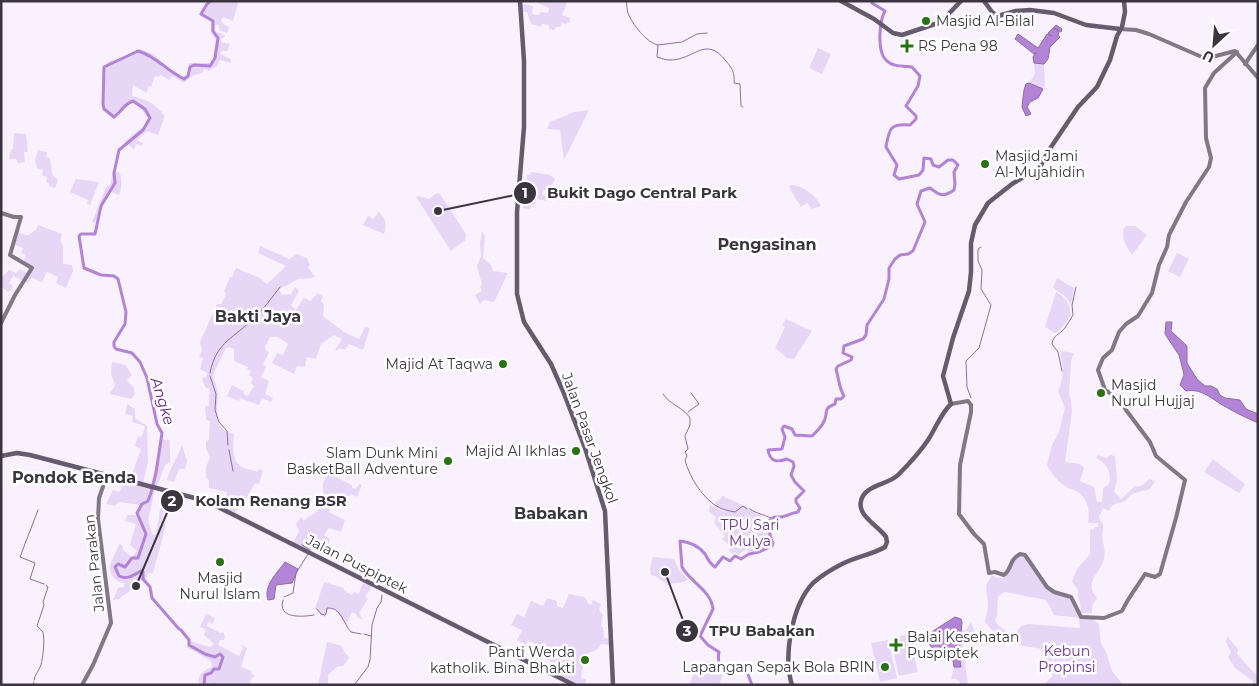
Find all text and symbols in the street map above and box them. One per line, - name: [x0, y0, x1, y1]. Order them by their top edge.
- place label: Masjid Al-Bilal: [936, 12, 1035, 30]
- marker: Masjid Al-Bilal: [920, 15, 932, 27]
- north arrow: [1189, 20, 1239, 70]
- place label: RS Pena 98: [918, 37, 998, 55]
- marker: RS Pena 98: [900, 39, 914, 53]
- text: U: [1199, 46, 1217, 67]
- place label: Masjid Jami Al-Mujahidin: [995, 147, 1085, 181]
- marker: Masjid Jami Al-Mujahidin: [979, 158, 991, 170]
- callout: Bukit Dago Central Park: [512, 178, 747, 208]
- text: 1: [522, 183, 528, 202]
- text: Bukit Dago Central Park: [547, 183, 737, 202]
- district label: Pengasinan: [717, 235, 817, 254]
- district label: Bakti Jaya: [215, 307, 301, 326]
- place label: Majid At Taqwa: [386, 355, 493, 373]
- marker: Majid At Taqwa: [497, 358, 509, 370]
- street label: Jalan Pasar Jengkol: [558, 369, 622, 506]
- water label: Angke: [146, 374, 179, 427]
- place label: Masjid Nurul Hujjaj: [1111, 376, 1195, 410]
- marker: Masjid Nurul Hujjaj: [1095, 387, 1107, 399]
- place label: Majid Al Ikhlas: [465, 442, 566, 460]
- place label: Slam Dunk Mini BasketBall Adventure: [286, 444, 438, 478]
- marker: Majid Al Ikhlas: [570, 445, 582, 457]
- marker: Slam Dunk Mini BasketBall Adventure: [442, 455, 454, 467]
- district label: Pondok Benda: [12, 468, 136, 487]
- callout: Kolam Renang BSR: [160, 486, 356, 516]
- text: 2: [168, 491, 177, 510]
- text: Kolam Renang BSR: [195, 491, 347, 510]
- district label: Babakan: [514, 504, 588, 523]
- street label: Jalan Parakan: [80, 513, 108, 614]
- park label: TPU Sari Mulya: [721, 516, 779, 550]
- street label: Jalan Puspiptek: [302, 530, 411, 598]
- marker: Masjid Nurul Islam: [214, 556, 226, 568]
- place label: Masjid Nurul Islam: [179, 569, 261, 603]
- callout: TPU Babakan: [674, 616, 825, 646]
- text: 3: [682, 621, 692, 640]
- text: TPU Babakan: [709, 621, 815, 640]
- place label: Balai Kesehatan Puspiptek: [907, 628, 1020, 662]
- marker: Balai Kesehatan Puspiptek: [889, 638, 903, 652]
- park label: Kebun Propinsi: [1038, 642, 1096, 676]
- place label: Panti Werda katholik. Bina Bhakti: [430, 643, 575, 677]
- marker: Panti Werda katholik. Bina Bhakti: [579, 654, 591, 666]
- place label: Lapangan Sepak Bola BRIN: [682, 658, 875, 676]
- marker: Lapangan Sepak Bola BRIN: [879, 661, 891, 673]

